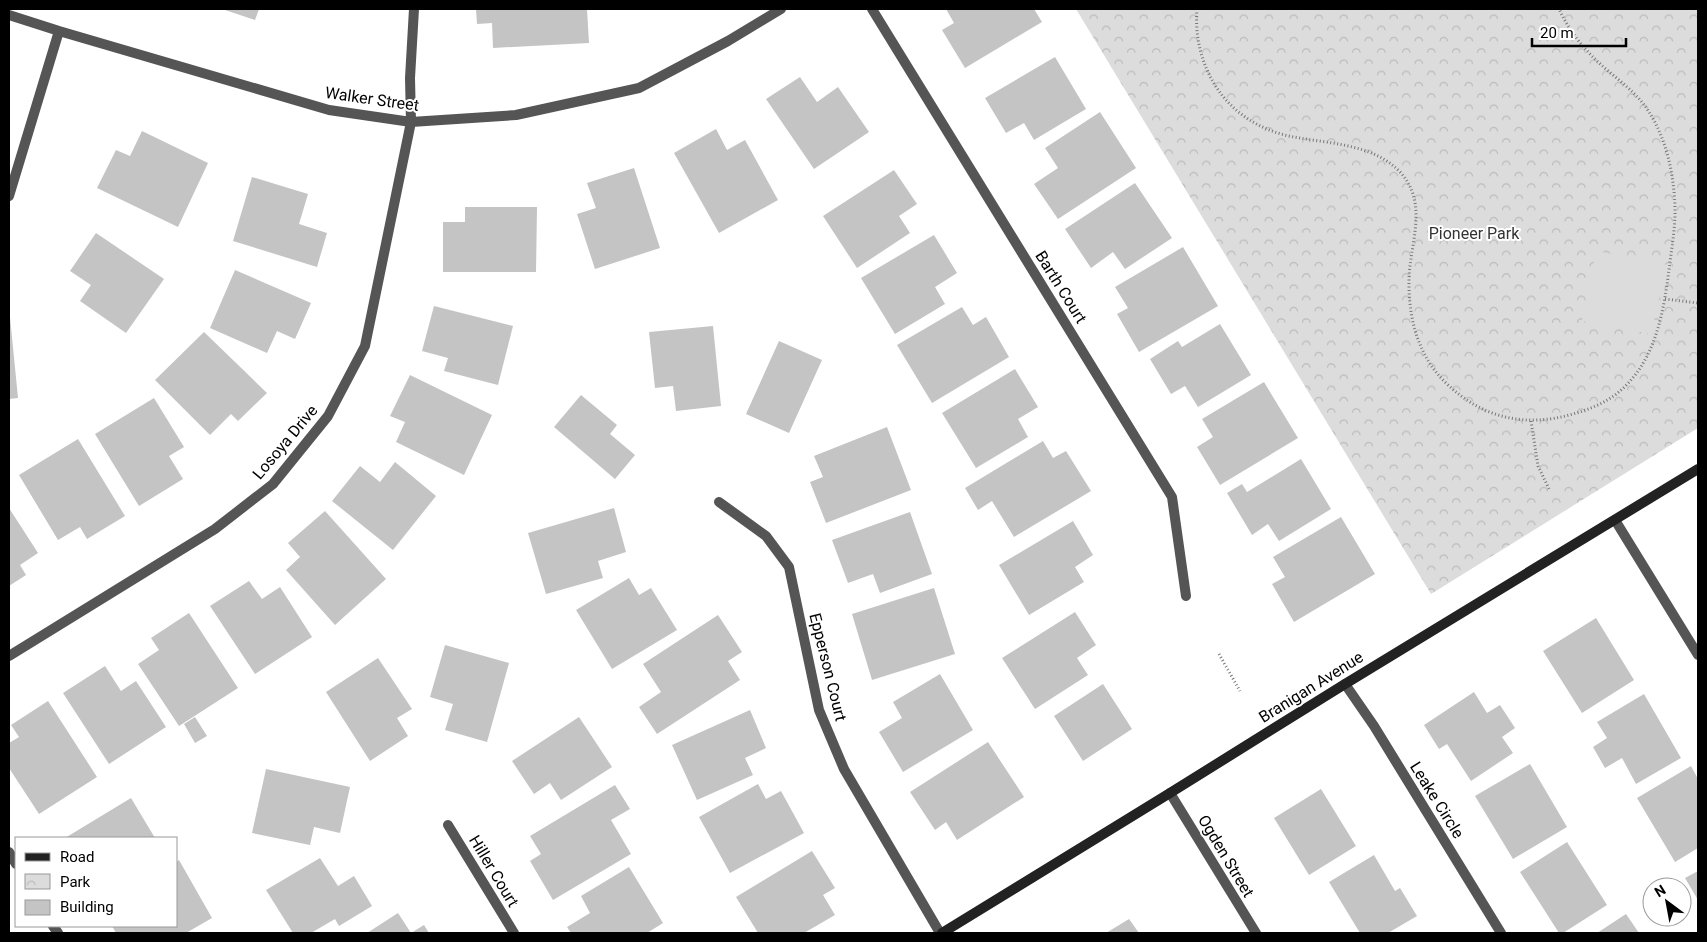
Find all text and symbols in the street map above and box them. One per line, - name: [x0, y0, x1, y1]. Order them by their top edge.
- scale bar: [1532, 15, 1626, 47]
- text: 20 m: [1540, 24, 1574, 42]
- street label: Walker Street: [324, 83, 420, 115]
- park label: Pioneer Park: [1429, 224, 1520, 243]
- street label: Barth Court: [1031, 247, 1091, 327]
- street label: Losoya Drive: [248, 401, 322, 483]
- street label: Epperson Court: [805, 611, 851, 723]
- street label: Branigan Avenue: [1255, 647, 1367, 727]
- street label: Leake Circle: [1406, 758, 1468, 842]
- street label: Ogden Street: [1194, 811, 1258, 901]
- street label: Hiller Court: [465, 832, 523, 910]
- legend: [15, 837, 178, 927]
- text: Road: [60, 848, 94, 866]
- text: Park: [60, 873, 91, 891]
- north arrow: [1642, 877, 1692, 927]
- text: N: [1652, 882, 1669, 900]
- text: Building: [60, 898, 114, 916]

